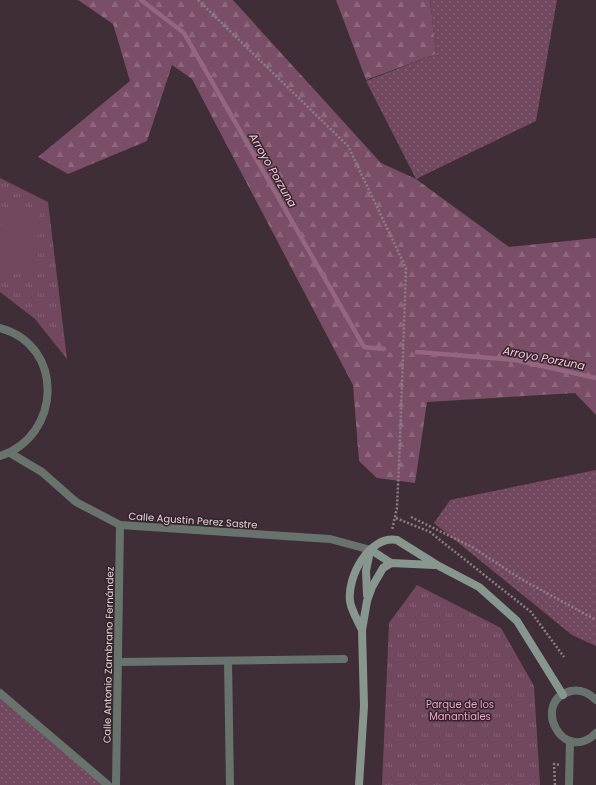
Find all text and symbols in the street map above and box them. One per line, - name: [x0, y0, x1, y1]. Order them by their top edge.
- water label: Arroyo Porzuna: [245, 129, 301, 211]
- water label: Arroyo Porzuna: [501, 342, 587, 374]
- street label: Calle Agustin Perez Sastre: [128, 509, 258, 532]
- street label: Calle Antonio Zambrano Fernández: [99, 566, 118, 743]
- park label: Parque de los Manantiales: [426, 697, 494, 724]

